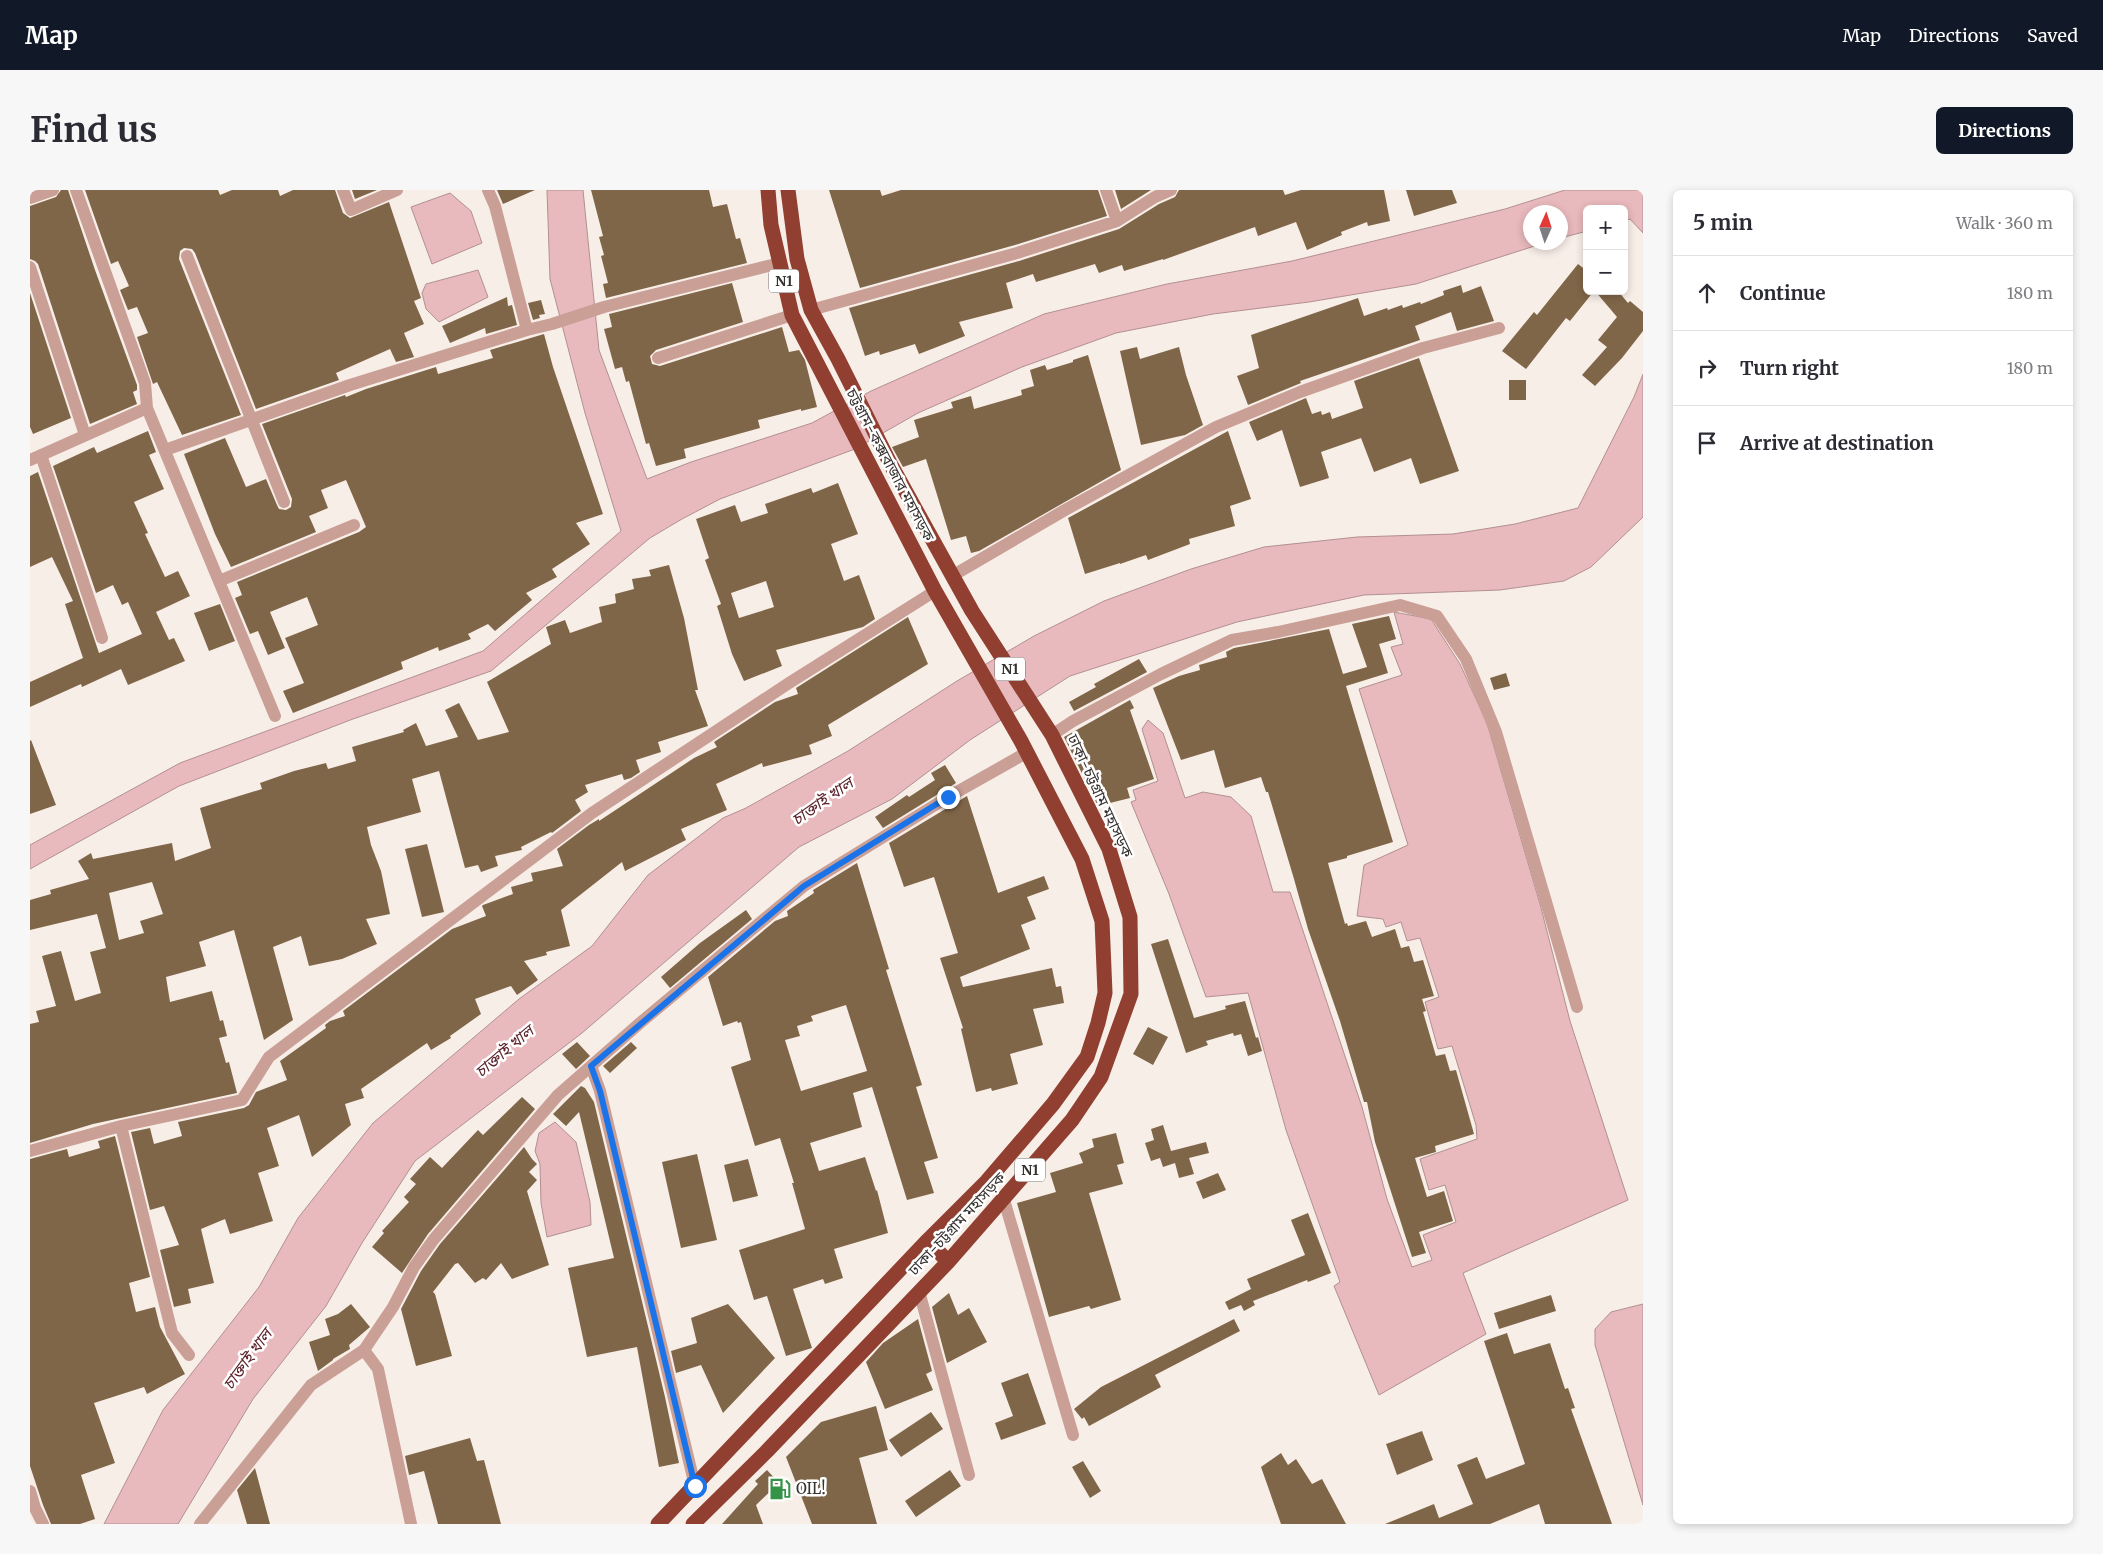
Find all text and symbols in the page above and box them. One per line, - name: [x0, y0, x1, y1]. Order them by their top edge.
- text: Map: [25, 20, 78, 51]
- text: Map: [1843, 24, 1881, 47]
- text: Directions: [1909, 24, 1999, 47]
- text: Saved: [2027, 24, 2078, 47]
- button: Directions: [1936, 107, 2073, 154]
- text: Find us: [30, 108, 157, 152]
- north arrow: [1523, 205, 1568, 250]
- map controls: [1583, 205, 1628, 295]
- button: +: [1583, 205, 1628, 250]
- text: 5 min: [1693, 209, 1753, 236]
- text: Walk · 360 m: [1956, 213, 2053, 233]
- button: −: [1583, 250, 1628, 295]
- road number: N1: [769, 270, 799, 292]
- icon: ahead: [1693, 279, 1721, 307]
- text: Continue: [1740, 281, 1826, 305]
- text: 180 m: [2007, 283, 2053, 303]
- icon: right: [1693, 354, 1721, 382]
- text: Turn right: [1740, 356, 1839, 380]
- text: 180 m: [2007, 358, 2053, 378]
- street label: চট্টগ্রাম-কক্সবাজার মহাসড়ক: [842, 384, 939, 545]
- icon: arrive: [1693, 429, 1721, 457]
- text: Arrive at destination: [1740, 431, 1934, 455]
- road number: N1: [995, 658, 1025, 680]
- street label: ঢাকা-চট্টগ্রাম মহাসড়ক: [1063, 730, 1138, 861]
- water label: চাক্তাই খাল: [787, 771, 859, 829]
- route end: [937, 786, 960, 809]
- water label: চাক্তাই খাল: [471, 1019, 540, 1081]
- road number: N1: [1015, 1158, 1045, 1182]
- street label: ঢাকা-চট্টগ্রাম মহাসড়ক: [903, 1168, 1010, 1280]
- water label: চাক্তাই খাল: [218, 1322, 278, 1393]
- route start: [684, 1475, 707, 1498]
- fuel station icon: OIL!: [767, 1476, 793, 1502]
- place label: OIL!: [796, 1479, 826, 1498]

